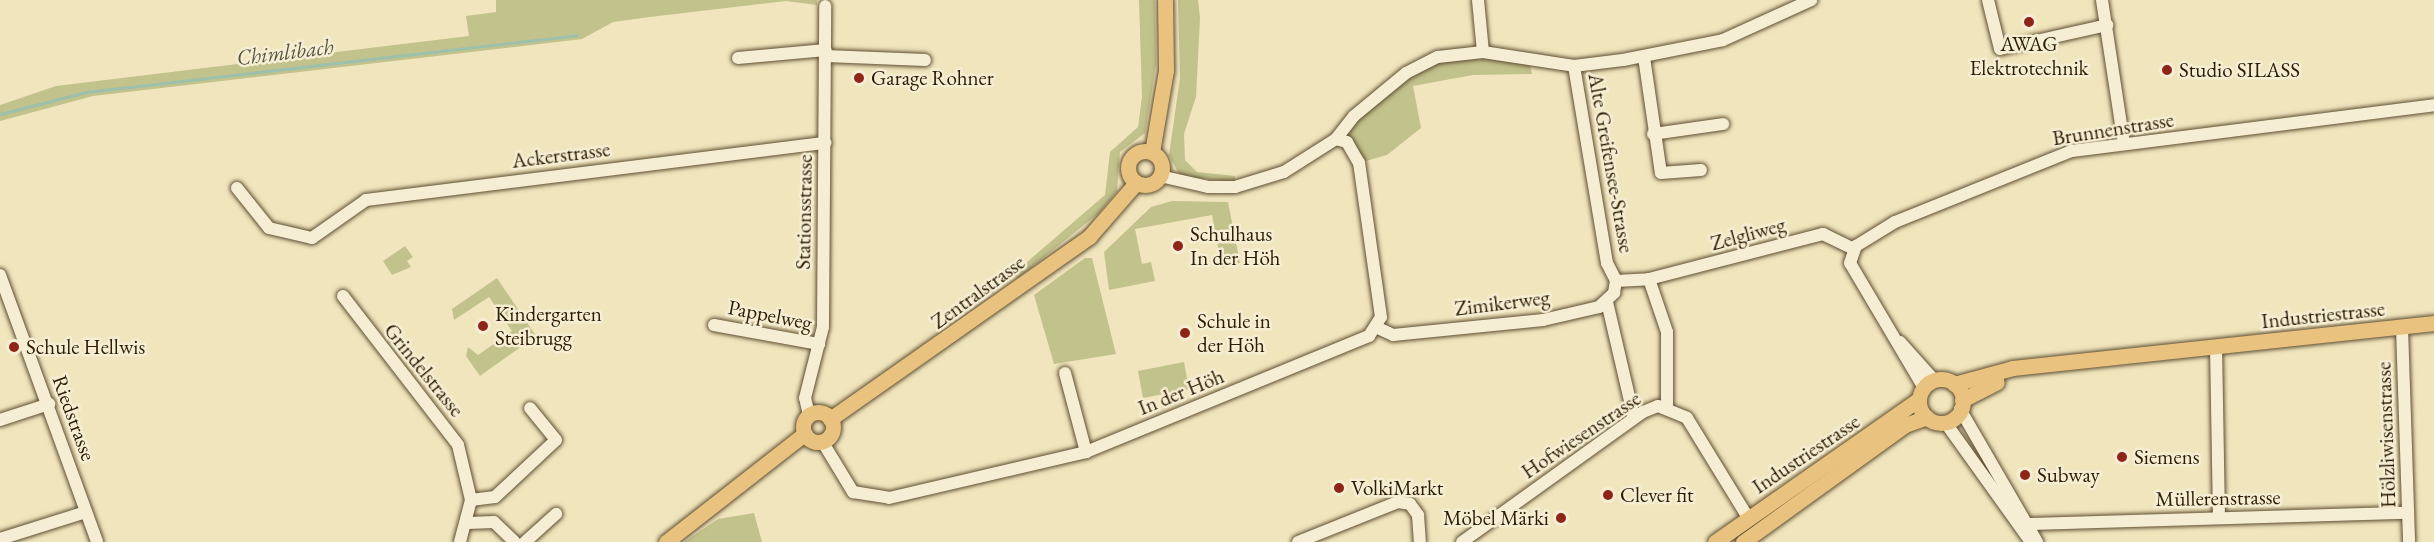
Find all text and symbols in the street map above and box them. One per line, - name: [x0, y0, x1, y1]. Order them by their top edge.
- marker: AWAG Elektrotechnik: [2022, 15, 2036, 29]
- place label: AWAG Elektrotechnik: [1970, 31, 2088, 81]
- water label: Chimlibach: [235, 33, 335, 71]
- place label: Studio SILASS: [2179, 57, 2300, 83]
- marker: Studio SILASS: [2160, 63, 2174, 77]
- place label: Garage Rohner: [871, 65, 994, 91]
- marker: Garage Rohner: [852, 71, 866, 85]
- street label: Alte Greifensee-Strasse: [1583, 71, 1639, 255]
- street label: Brunnenstrasse: [2051, 107, 2175, 151]
- street label: Ackerstrasse: [511, 136, 611, 174]
- street label: Stationsstrasse: [790, 154, 818, 270]
- street label: Zelgliweg: [1708, 212, 1788, 256]
- place label: Schulhaus In der Höh: [1190, 221, 1280, 271]
- marker: Schulhaus In der Höh: [1171, 239, 1185, 253]
- street label: Zentralstrasse: [926, 250, 1030, 334]
- street label: Zimikerweg: [1453, 285, 1551, 321]
- street label: Pappelweg: [726, 295, 814, 335]
- street label: Industriestrasse: [2260, 296, 2386, 334]
- place label: Kindergarten Steibrugg: [495, 301, 602, 351]
- place label: Schule in der Höh: [1197, 308, 1271, 358]
- street label: Grindelstrasse: [379, 318, 469, 422]
- marker: Kindergarten Steibrugg: [476, 319, 490, 333]
- marker: Schule in der Höh: [1178, 326, 1192, 340]
- place label: Schule Hellwis: [26, 334, 145, 360]
- marker: Schule Hellwis: [7, 340, 21, 354]
- street label: Hölzliwisenstrasse: [2371, 361, 2401, 509]
- street label: In der Höh: [1134, 363, 1228, 421]
- street label: Riedstrasse: [47, 372, 101, 464]
- street label: Hofwiesenstrasse: [1517, 386, 1645, 484]
- street label: Industriestrasse: [1747, 409, 1865, 499]
- place label: Siemens: [2134, 444, 2199, 470]
- marker: Siemens: [2115, 450, 2129, 464]
- place label: Subway: [2037, 462, 2100, 488]
- marker: Subway: [2018, 468, 2032, 482]
- place label: VolkiMarkt: [1351, 475, 1443, 501]
- marker: VolkiMarkt: [1332, 481, 1346, 495]
- place label: Clever fit: [1620, 482, 1694, 508]
- street label: Müllerenstrasse: [2155, 484, 2281, 512]
- marker: Clever fit: [1601, 488, 1615, 502]
- place label: Möbel Märki: [1443, 505, 1549, 531]
- marker: Möbel Märki: [1554, 511, 1568, 525]

